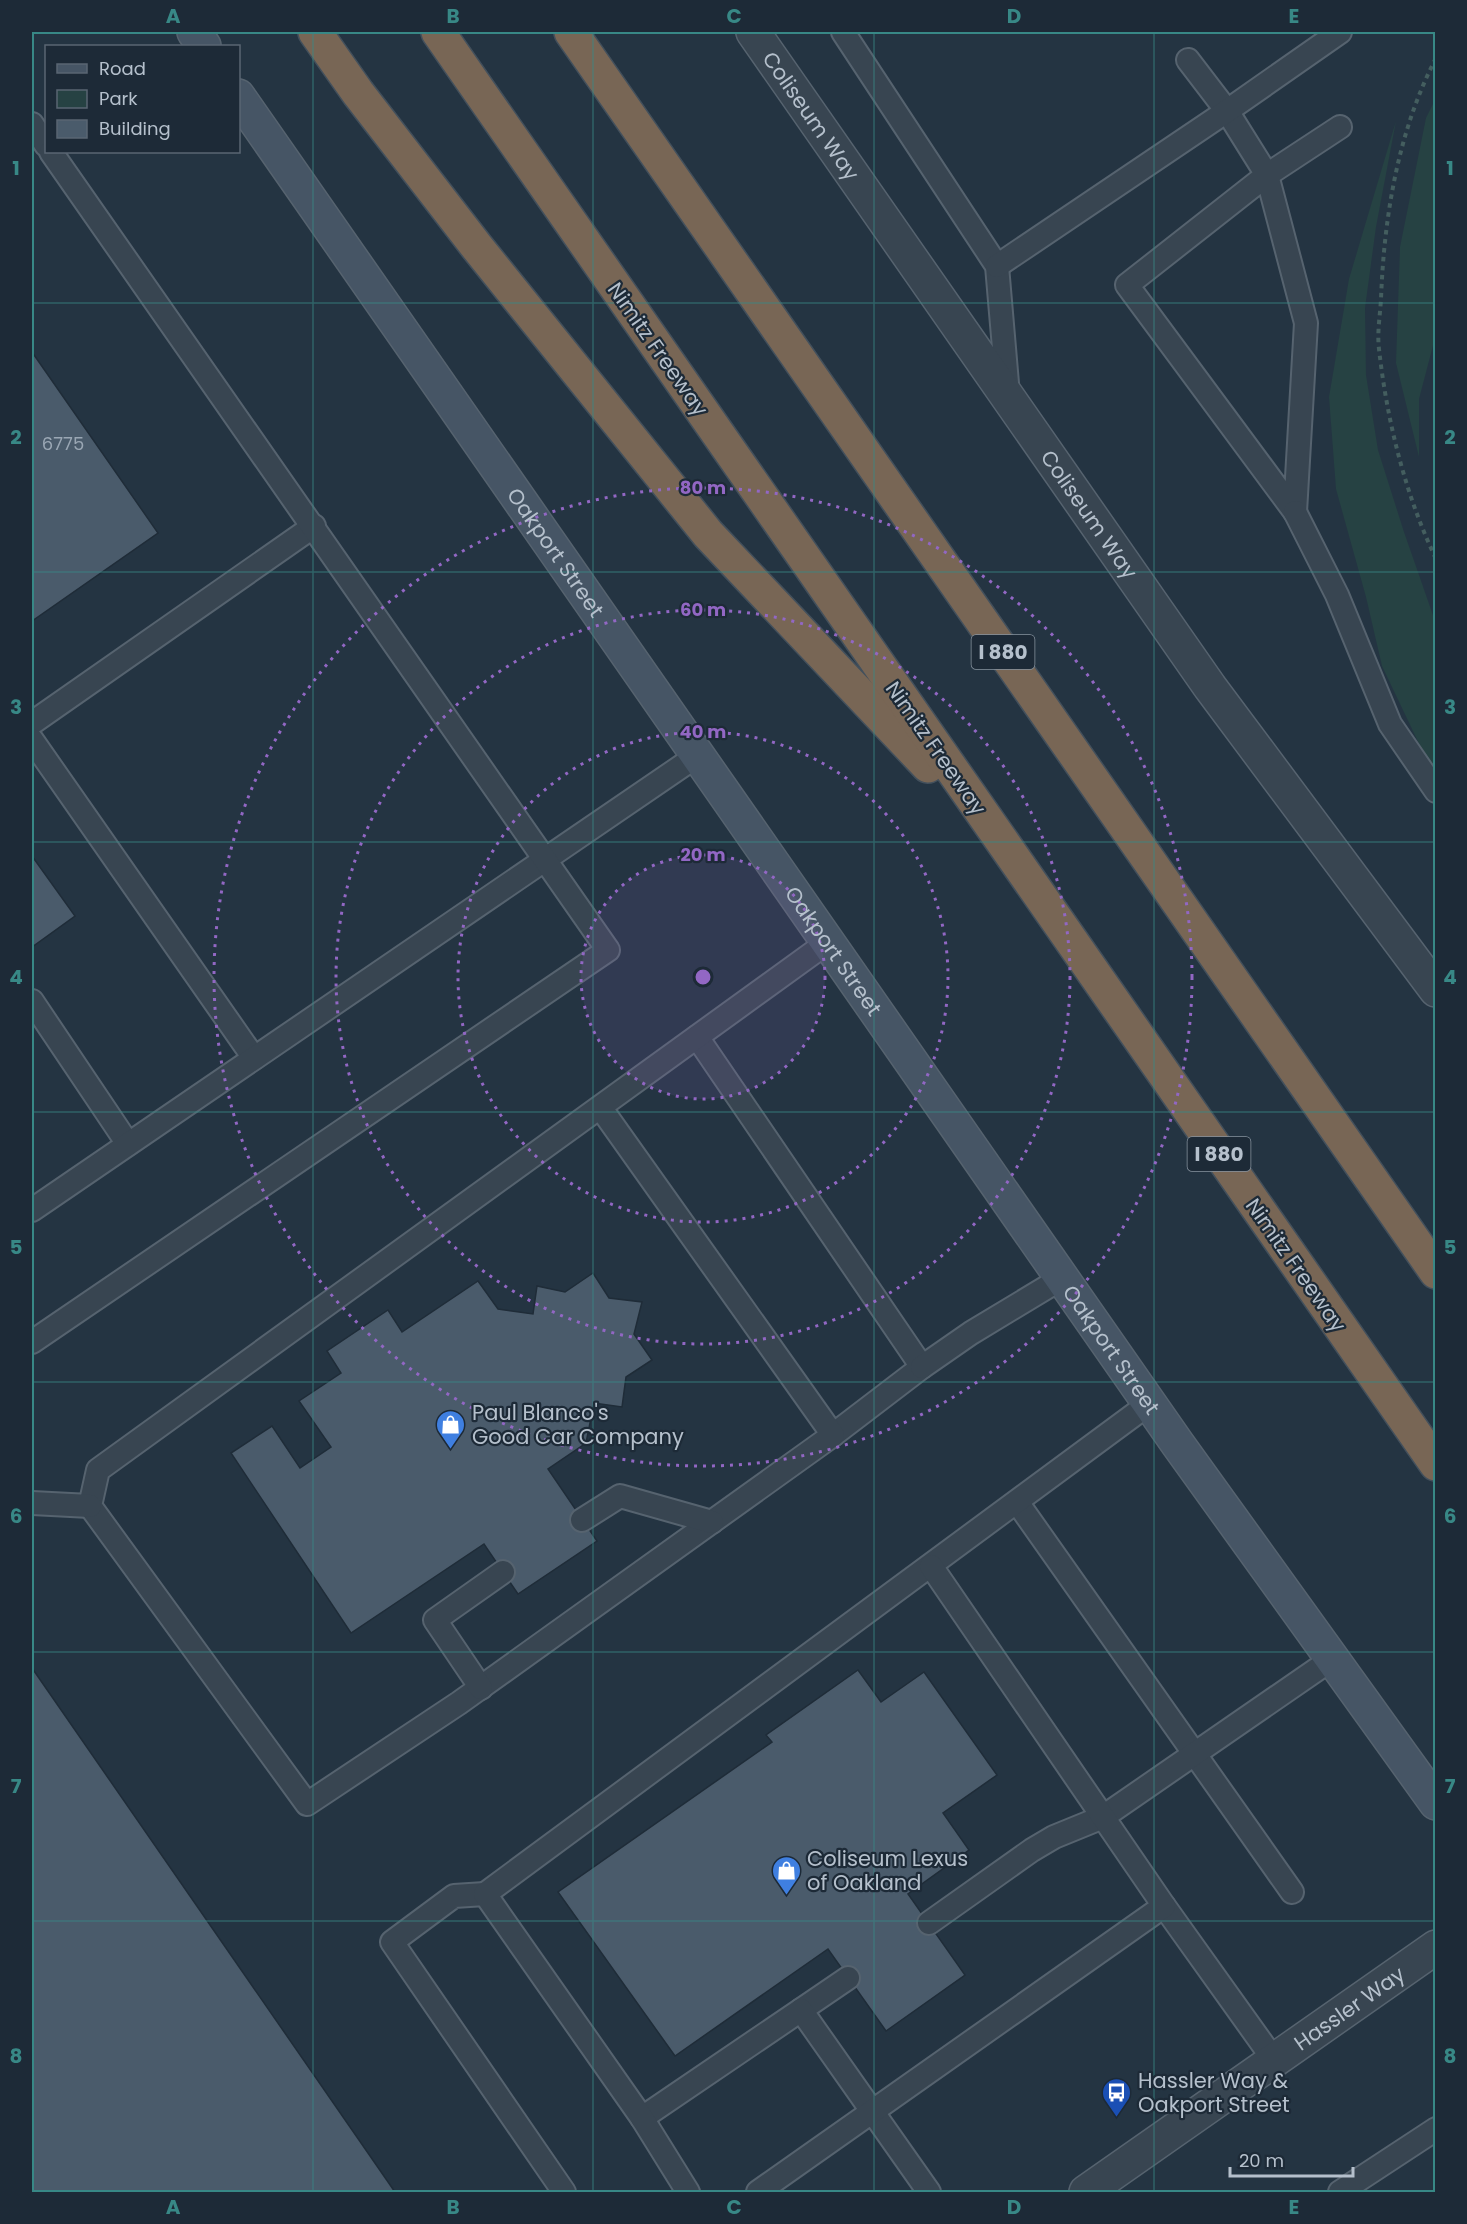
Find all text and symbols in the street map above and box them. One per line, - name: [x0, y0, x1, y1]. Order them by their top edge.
- text: A: [166, 2, 181, 30]
- text: B: [446, 2, 460, 30]
- text: C: [726, 2, 742, 30]
- text: D: [1007, 2, 1021, 30]
- text: E: [1289, 2, 1299, 30]
- legend: [45, 45, 240, 153]
- street label: Coliseum Way: [756, 45, 867, 186]
- text: Road: [99, 56, 146, 81]
- text: Park: [99, 86, 138, 111]
- text: Building: [99, 116, 171, 141]
- text: 1: [12, 154, 20, 182]
- text: 1: [1446, 154, 1454, 182]
- street label: Nimitz Freeway: [601, 276, 715, 422]
- text: 2: [10, 423, 22, 451]
- text: 2: [1444, 423, 1456, 451]
- house number: 6775: [42, 431, 84, 456]
- street label: Coliseum Way: [1034, 444, 1145, 585]
- text: 80 m: [680, 475, 726, 500]
- street label: Oakport Street: [501, 482, 611, 623]
- text: 60 m: [680, 597, 726, 622]
- road number: I 880: [972, 635, 1034, 669]
- street label: Nimitz Freeway: [879, 675, 993, 821]
- text: 3: [10, 693, 22, 721]
- text: 3: [1444, 693, 1456, 721]
- text: 40 m: [680, 719, 726, 744]
- text: 20 m: [681, 842, 725, 867]
- street label: Oakport Street: [779, 880, 889, 1021]
- text: 4: [9, 963, 23, 991]
- text: 4: [1443, 963, 1457, 991]
- centre of rings: [693, 967, 713, 987]
- road number: I 880: [1188, 1137, 1250, 1171]
- street label: Nimitz Freeway: [1239, 1192, 1353, 1338]
- text: 5: [10, 1233, 23, 1261]
- text: 5: [1444, 1233, 1457, 1261]
- street label: Oakport Street: [1056, 1279, 1167, 1420]
- place label: Paul Blanco's Good Car Company: [472, 1398, 684, 1451]
- shop icon: Paul Blanco's Good Car Company: [435, 1408, 467, 1450]
- text: 6: [10, 1502, 22, 1530]
- text: 6: [1444, 1502, 1456, 1530]
- text: 7: [11, 1772, 22, 1800]
- text: 7: [1445, 1772, 1456, 1800]
- place label: Coliseum Lexus of Oakland: [807, 1844, 968, 1897]
- shop icon: Coliseum Lexus of Oakland: [770, 1854, 802, 1896]
- street label: Hassler Way: [1288, 1959, 1410, 2057]
- text: 8: [10, 2042, 22, 2070]
- text: 8: [1444, 2042, 1456, 2070]
- place label: Hassler Way & Oakport Street: [1138, 2066, 1290, 2119]
- bus stop icon: Hassler Way & Oakport Street: [1101, 2076, 1133, 2118]
- scale bar: [1230, 2140, 1353, 2178]
- text: 20 m: [1239, 2148, 1284, 2173]
- text: A: [166, 2193, 181, 2221]
- text: B: [446, 2193, 460, 2221]
- text: C: [726, 2193, 742, 2221]
- text: D: [1007, 2193, 1021, 2221]
- text: E: [1289, 2193, 1299, 2221]

